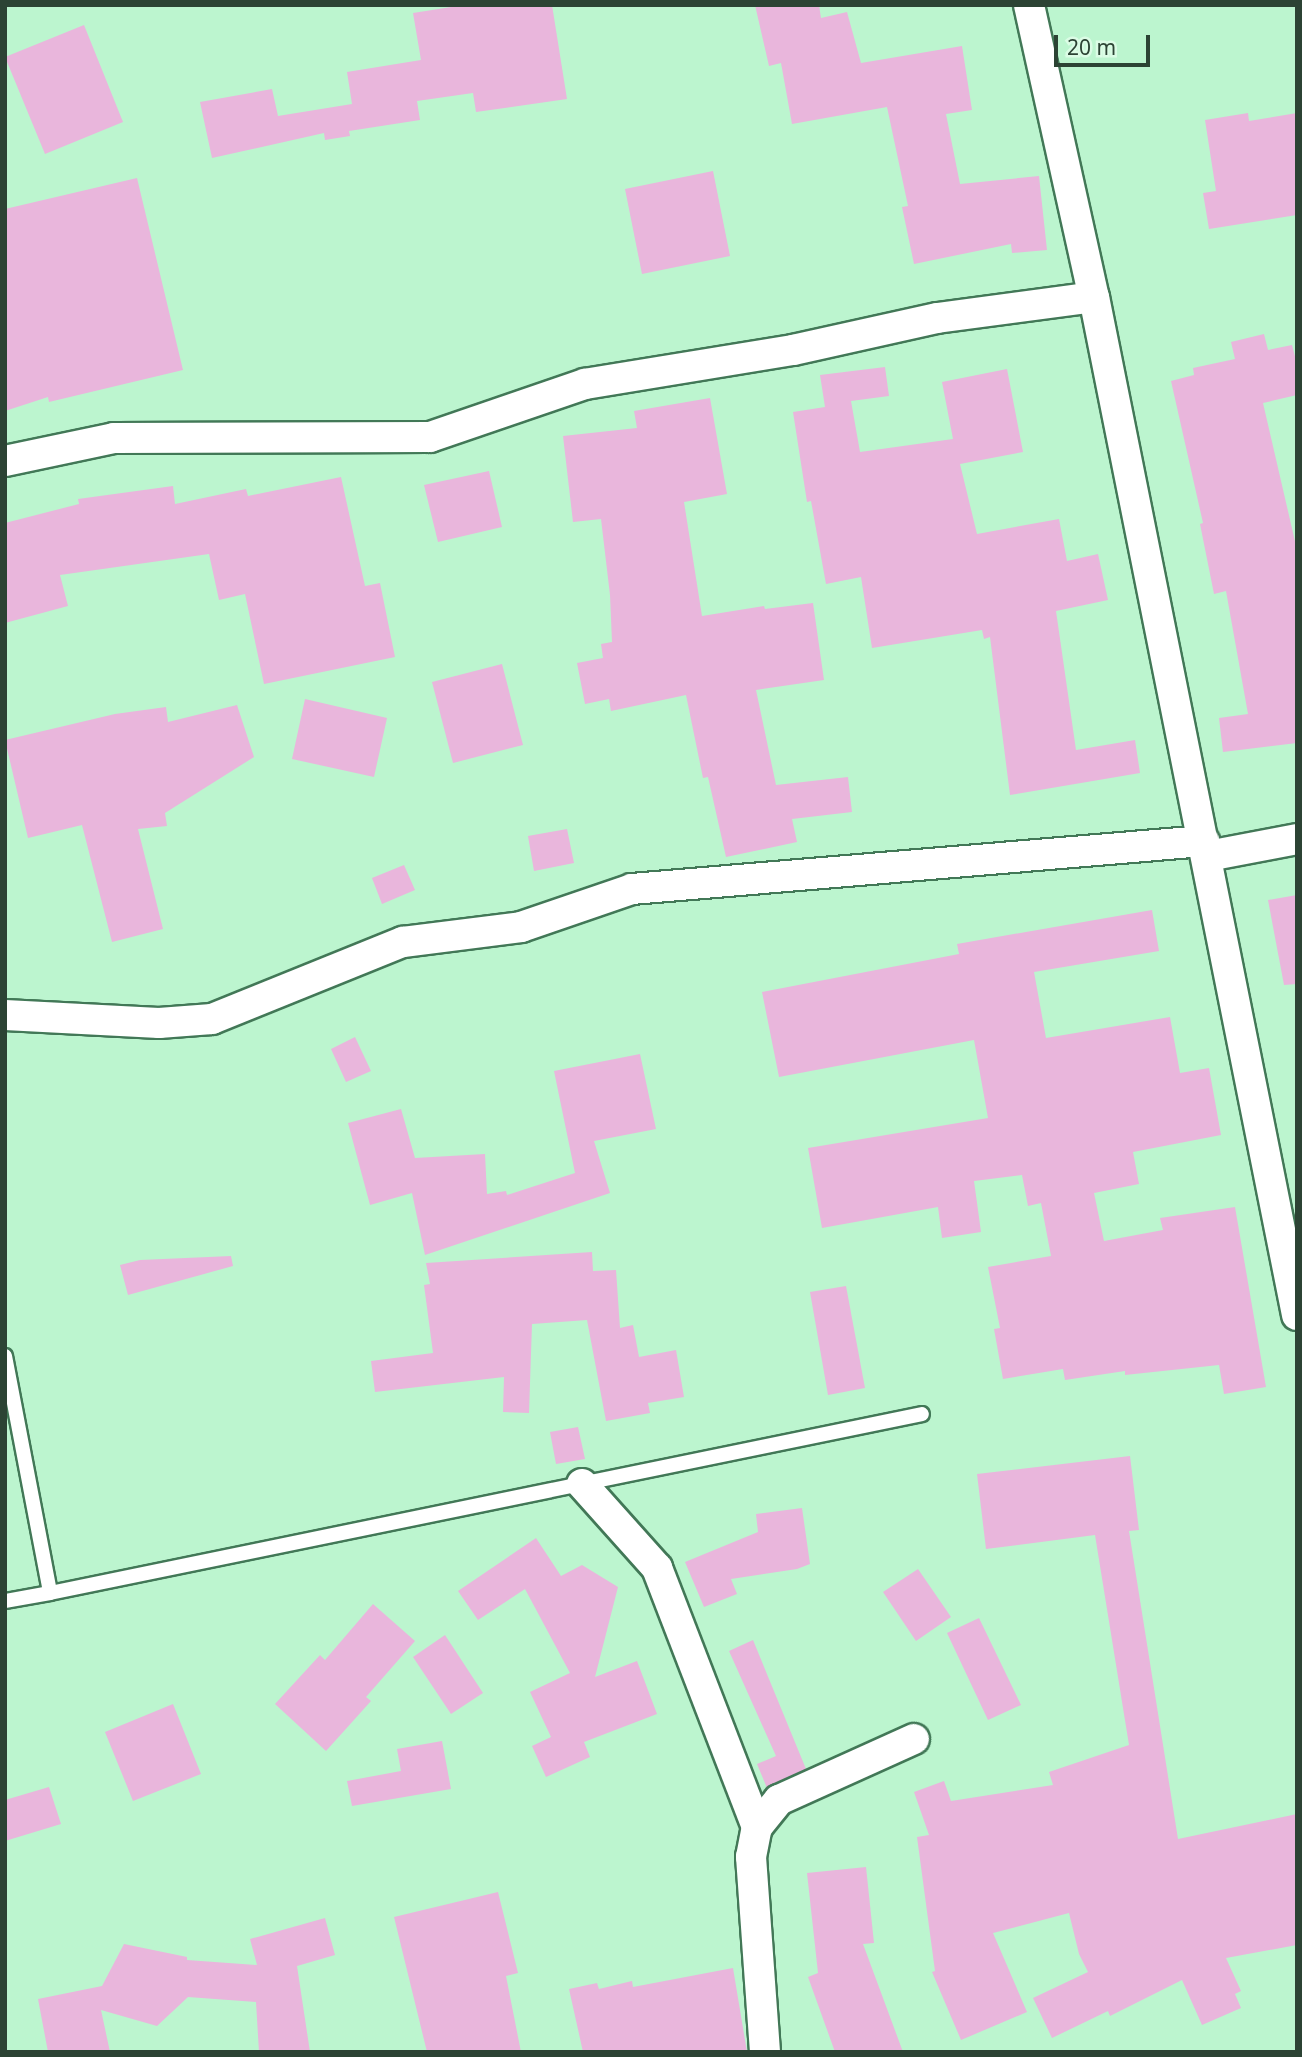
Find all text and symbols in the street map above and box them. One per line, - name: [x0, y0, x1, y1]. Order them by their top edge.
- scale bar: [1057, 21, 1153, 65]
- text: 20 m: [1067, 33, 1116, 61]

